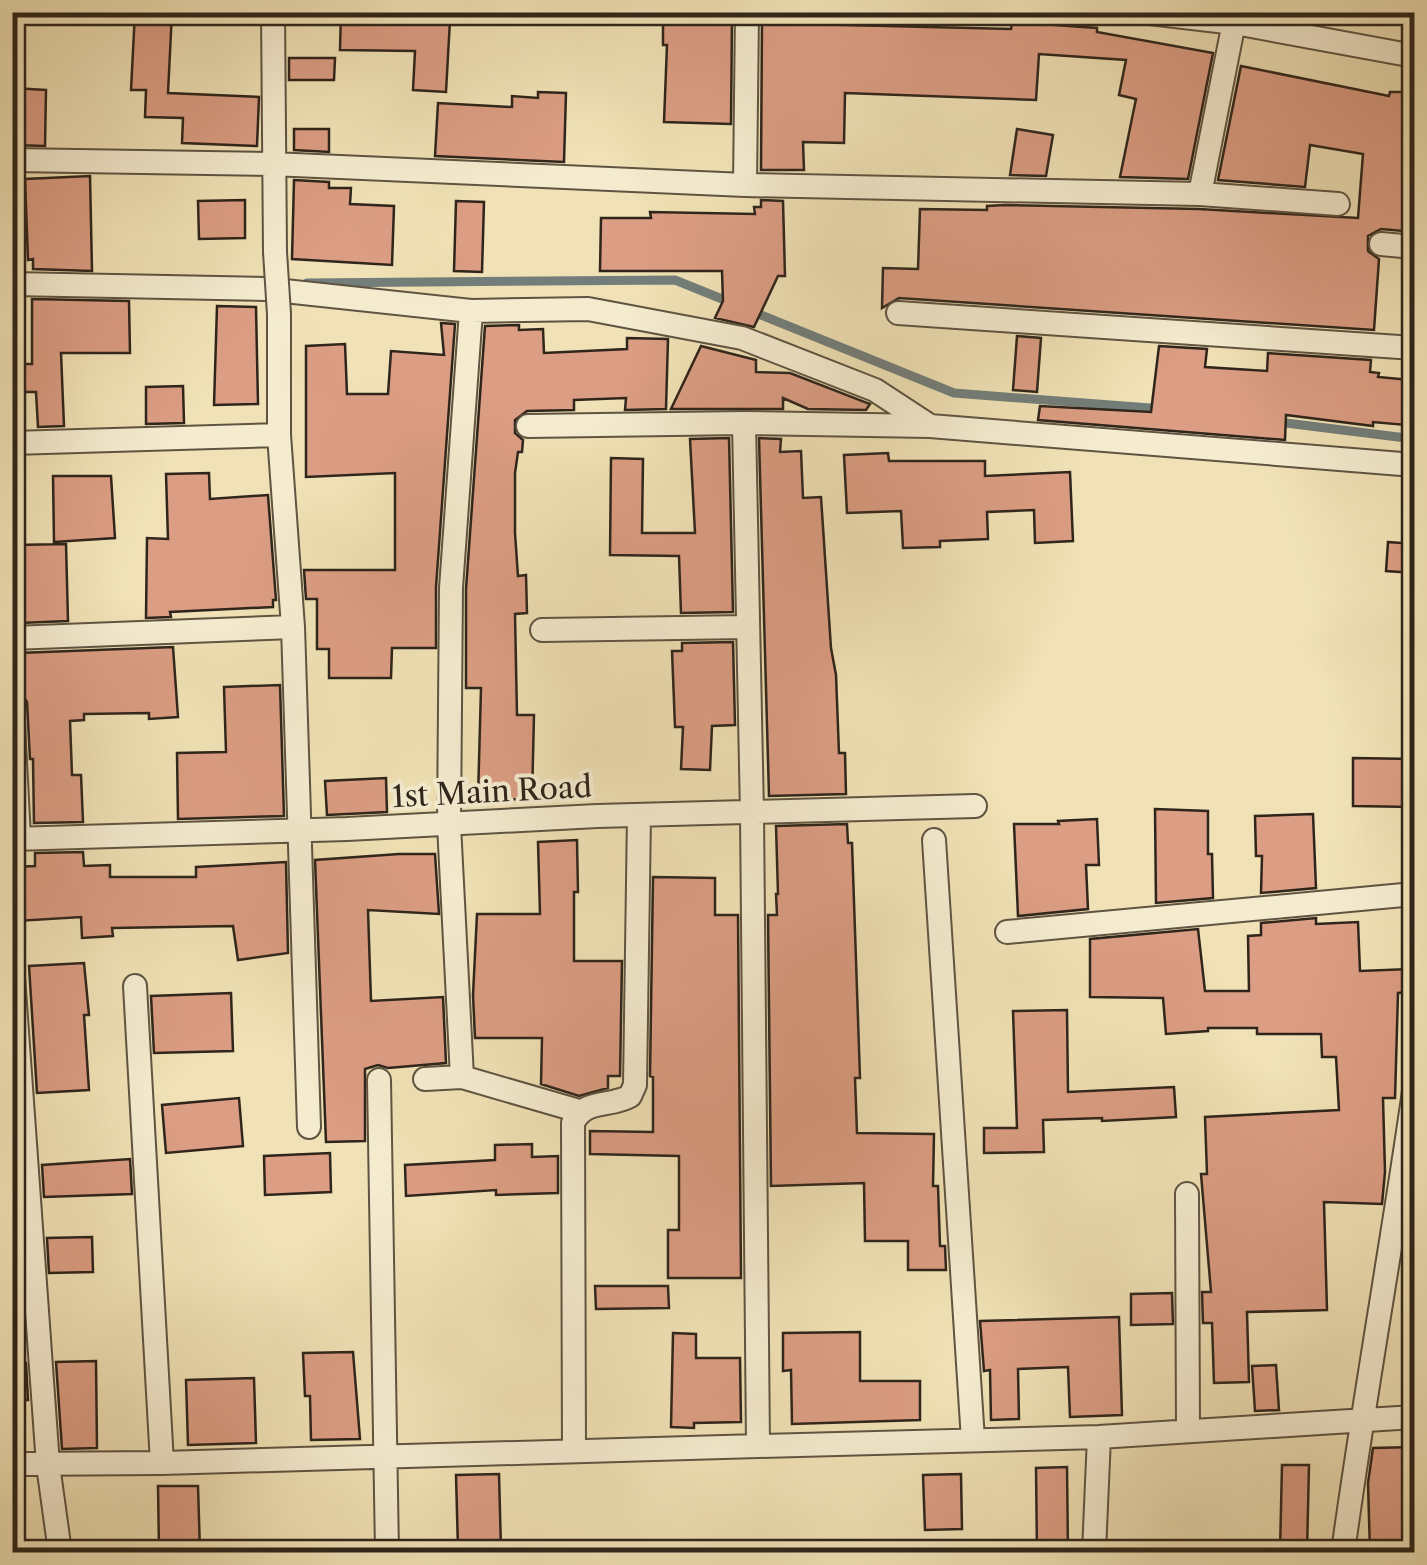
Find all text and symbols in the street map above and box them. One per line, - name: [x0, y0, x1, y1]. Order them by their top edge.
- street label: 1st Main Road: [391, 768, 593, 815]

